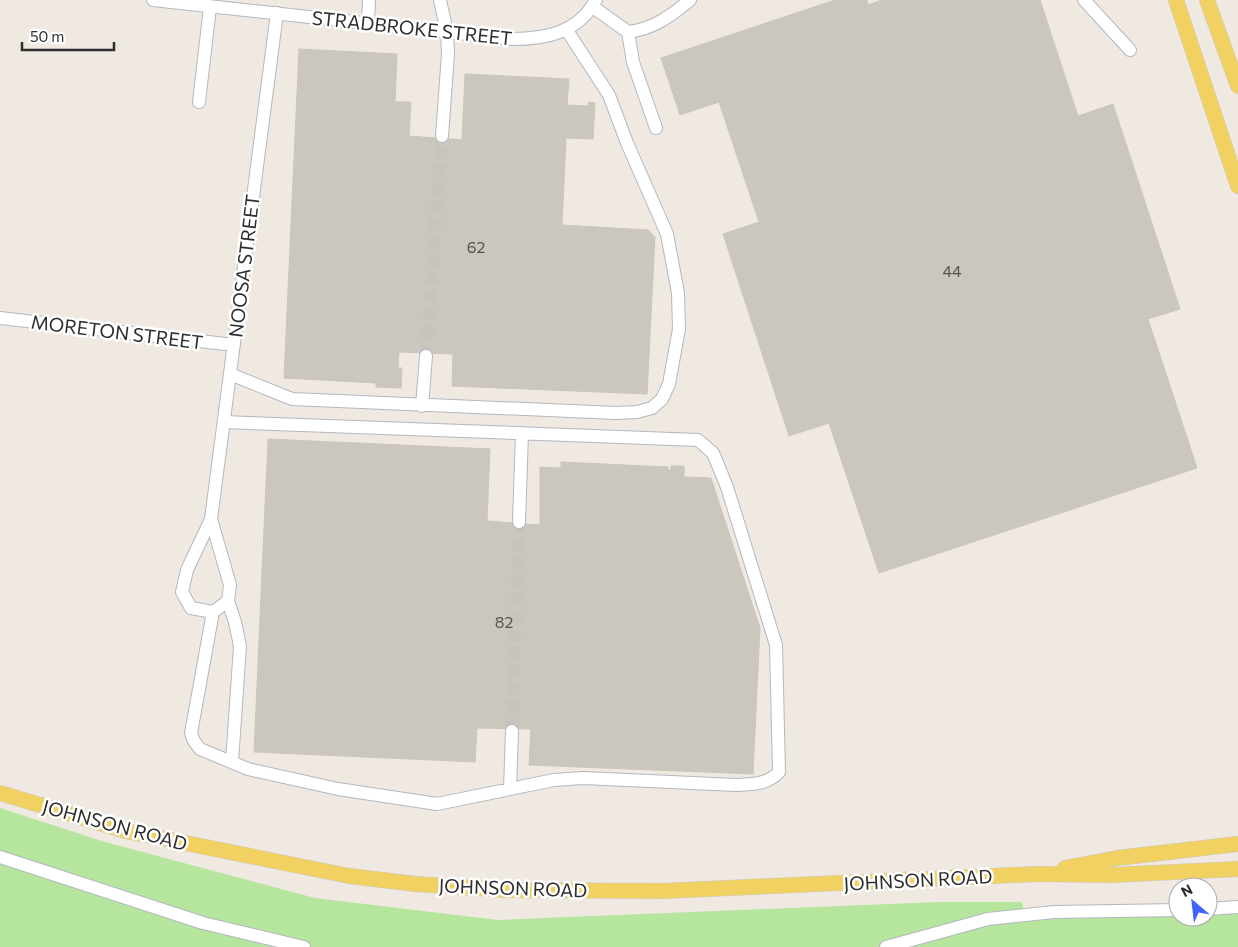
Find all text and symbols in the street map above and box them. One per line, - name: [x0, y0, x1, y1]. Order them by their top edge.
- street label: STRADBROKE STREET: [311, 6, 513, 49]
- scale bar: [22, 20, 115, 52]
- text: 50 m: [30, 27, 64, 45]
- street label: NOOSA STREET: [223, 193, 264, 339]
- house number: 62: [467, 237, 485, 256]
- house number: 44: [942, 261, 962, 280]
- street label: MORETON STREET: [30, 310, 204, 353]
- house number: 82: [495, 612, 513, 631]
- street label: JOHNSON ROAD: [40, 794, 190, 855]
- street label: JOHNSON ROAD: [843, 864, 993, 895]
- street label: JOHNSON ROAD: [438, 873, 588, 902]
- north arrow: [1168, 877, 1218, 927]
- text: N: [1178, 880, 1195, 900]

